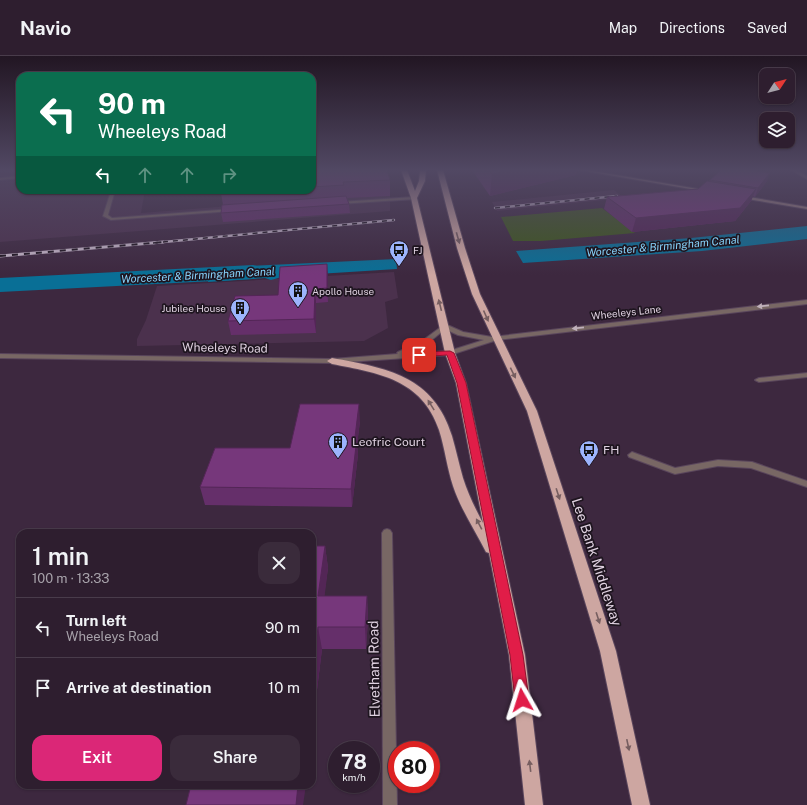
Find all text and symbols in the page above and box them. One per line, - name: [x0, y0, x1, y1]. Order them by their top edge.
- text: Navio: [20, 17, 71, 39]
- text: Map: [609, 20, 637, 36]
- text: Directions: [659, 20, 725, 36]
- text: Saved: [747, 20, 787, 36]
- north arrow: [759, 68, 795, 104]
- map controls: [759, 68, 795, 148]
- text: 90 m: [98, 87, 166, 120]
- icon: left: [32, 88, 84, 140]
- button: layers: [759, 112, 795, 148]
- text: Wheeleys Road: [98, 121, 227, 142]
- icon: left: [92, 164, 114, 186]
- icon: ahead: [134, 164, 156, 186]
- icon: ahead: [176, 164, 198, 186]
- icon: right: [218, 164, 240, 186]
- one-way arrow: [456, 232, 462, 245]
- water label: Worcester & Birmingham Canal: [586, 233, 740, 259]
- bus stop icon: FJ: [388, 239, 410, 267]
- place label: FJ: [413, 244, 422, 256]
- water label: Worcester & Birmingham Canal: [121, 265, 275, 285]
- building icon: Apollo House: [287, 280, 309, 308]
- place label: Apollo House: [312, 285, 374, 297]
- building icon: Jubilee House: [229, 297, 251, 325]
- one-way arrow: [436, 299, 442, 311]
- place label: Jubilee House: [162, 302, 226, 314]
- street label: Wheeleys Lane: [590, 302, 662, 322]
- one-way arrow: [757, 303, 769, 310]
- one-way arrow: [483, 310, 489, 321]
- one-way arrow: [572, 324, 584, 331]
- pin: [402, 338, 436, 372]
- street label: Wheeleys Road: [182, 340, 268, 356]
- icon: arrive: [408, 344, 430, 366]
- one-way arrow: [510, 367, 516, 379]
- one-way arrow: [427, 400, 435, 410]
- building icon: Leofric Court: [327, 431, 349, 459]
- place label: Leofric Court: [352, 435, 425, 449]
- bus stop icon: FH: [578, 439, 600, 467]
- place label: FH: [603, 443, 619, 457]
- one-way arrow: [555, 489, 561, 501]
- street label: Lee Bank Middleway: [569, 496, 625, 628]
- one-way arrow: [476, 519, 482, 530]
- text: 1 min: [32, 542, 89, 570]
- button: close: [258, 542, 300, 584]
- text: 100 m · 13:33: [32, 571, 109, 586]
- text: Turn left: [66, 612, 127, 629]
- one-way arrow: [595, 613, 601, 625]
- icon: left: [32, 617, 54, 639]
- text: 90 m: [265, 619, 300, 636]
- street label: Elvetham Road: [365, 620, 383, 718]
- text: Wheeleys Road: [66, 629, 159, 644]
- icon: arrive: [32, 677, 54, 699]
- text: Arrive at destination: [66, 679, 211, 696]
- text: 10 m: [268, 679, 300, 696]
- position arrow: [501, 679, 543, 721]
- button: Exit: [32, 735, 162, 781]
- button: Share: [170, 735, 300, 781]
- one-way arrow: [626, 738, 632, 751]
- speed limit sign: 80: [388, 741, 440, 793]
- text: 78: [341, 750, 367, 774]
- one-way arrow: [526, 760, 533, 772]
- text: km/h: [342, 771, 366, 783]

